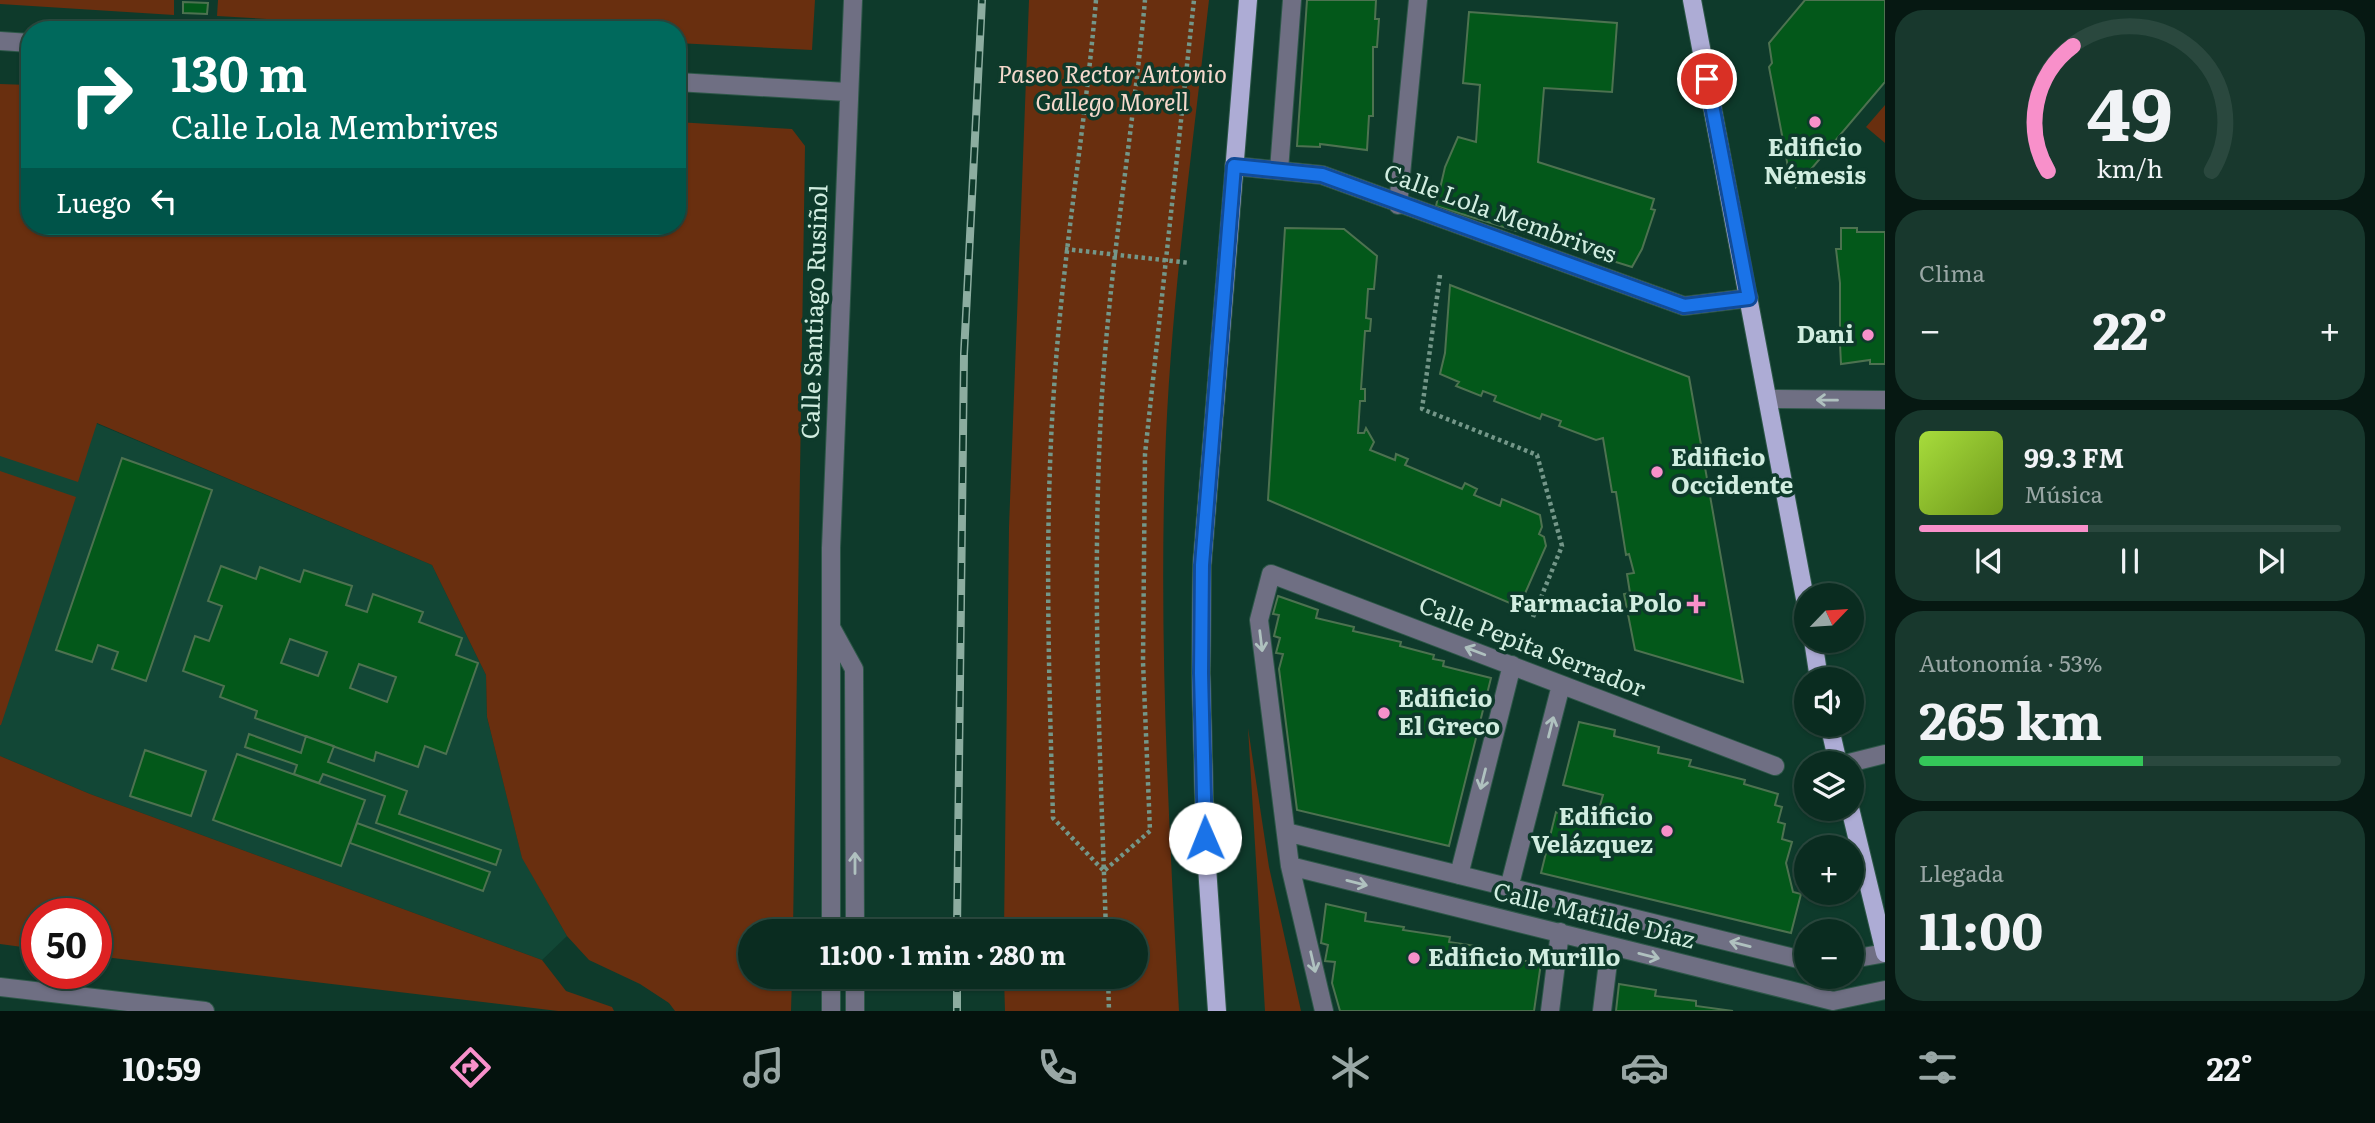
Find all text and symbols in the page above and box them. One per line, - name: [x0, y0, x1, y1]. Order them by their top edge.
- text: 130 m: [171, 34, 307, 107]
- icon: right: [56, 49, 147, 140]
- pin: [1677, 49, 1737, 109]
- park label: Paseo Rector Antonio Gallego Morell: [997, 55, 1227, 118]
- text: 49: [2087, 55, 2173, 163]
- icon: arrive: [1688, 60, 1726, 98]
- text: Calle Lola Membrives: [171, 101, 498, 149]
- marker: Edificio Némesis: [1807, 114, 1823, 130]
- place label: Edificio Némesis: [1764, 128, 1866, 191]
- text: km/h: [2097, 149, 2163, 186]
- street label: Calle Lola Membrives: [1380, 153, 1622, 270]
- text: Luego: [56, 182, 131, 221]
- icon: left: [145, 182, 183, 220]
- street label: Calle Santiago Rusiñol: [791, 184, 834, 440]
- text: Clima: [1919, 255, 1985, 289]
- text: 22°: [2092, 289, 2168, 366]
- text: −: [1919, 299, 1941, 356]
- text: +: [2319, 299, 2341, 356]
- place label: Dani: [1796, 315, 1854, 350]
- marker: Dani: [1860, 327, 1876, 343]
- one-way arrow: [1816, 393, 1839, 406]
- text: 99.3 FM: [2024, 437, 2124, 476]
- place label: Edificio Occidente: [1671, 438, 1793, 501]
- marker: Edificio Occidente: [1649, 464, 1665, 480]
- text: Música: [2024, 476, 2103, 510]
- icon: previous: [1970, 542, 2008, 580]
- icon: pause: [2111, 542, 2149, 580]
- icon: next: [2252, 542, 2290, 580]
- north arrow: [1794, 583, 1864, 653]
- map controls: [1794, 583, 1864, 989]
- place label: Farmacia Polo: [1509, 584, 1682, 619]
- street label: Calle Pepita Serrador: [1414, 585, 1652, 704]
- marker: Farmacia Polo: [1688, 596, 1704, 612]
- one-way arrow: [1255, 629, 1268, 651]
- one-way arrow: [1464, 644, 1486, 657]
- text: Autonomía · 53%: [1919, 645, 2103, 679]
- button: sound: [1794, 667, 1864, 737]
- place label: Edificio El Greco: [1398, 679, 1500, 742]
- text: 265 km: [1919, 679, 2102, 756]
- marker: Edificio El Greco: [1376, 705, 1392, 721]
- one-way arrow: [1545, 716, 1558, 738]
- button: layers: [1794, 751, 1864, 821]
- one-way arrow: [1476, 767, 1489, 790]
- place label: Edificio Velázquez: [1531, 797, 1653, 860]
- position arrow: [1168, 801, 1242, 875]
- marker: Edificio Velázquez: [1659, 823, 1675, 839]
- button: +: [1794, 835, 1864, 905]
- one-way arrow: [848, 852, 862, 875]
- text: Llegada: [1919, 855, 2004, 889]
- street label: Calle Matilde Díaz: [1490, 872, 1699, 956]
- one-way arrow: [1345, 877, 1368, 890]
- text: 11:00: [1919, 889, 2043, 966]
- speed limit sign: 50: [21, 898, 112, 989]
- button: −: [1794, 919, 1864, 989]
- text: 11:00 · 1 min · 280 m: [820, 934, 1066, 973]
- one-way arrow: [1729, 937, 1752, 950]
- place label: Edificio Murillo: [1428, 938, 1620, 973]
- one-way arrow: [1307, 950, 1320, 973]
- marker: Edificio Murillo: [1406, 950, 1422, 966]
- one-way arrow: [1637, 950, 1660, 963]
- text: 10:59: [122, 1043, 201, 1091]
- icon: directions: [446, 1043, 495, 1092]
- icon: music: [739, 1043, 788, 1092]
- icon: phone: [1033, 1043, 1082, 1092]
- icon: climate: [1326, 1043, 1375, 1092]
- icon: car: [1620, 1043, 1669, 1092]
- icon: filters: [1913, 1043, 1962, 1092]
- text: 22°: [2206, 1043, 2253, 1091]

